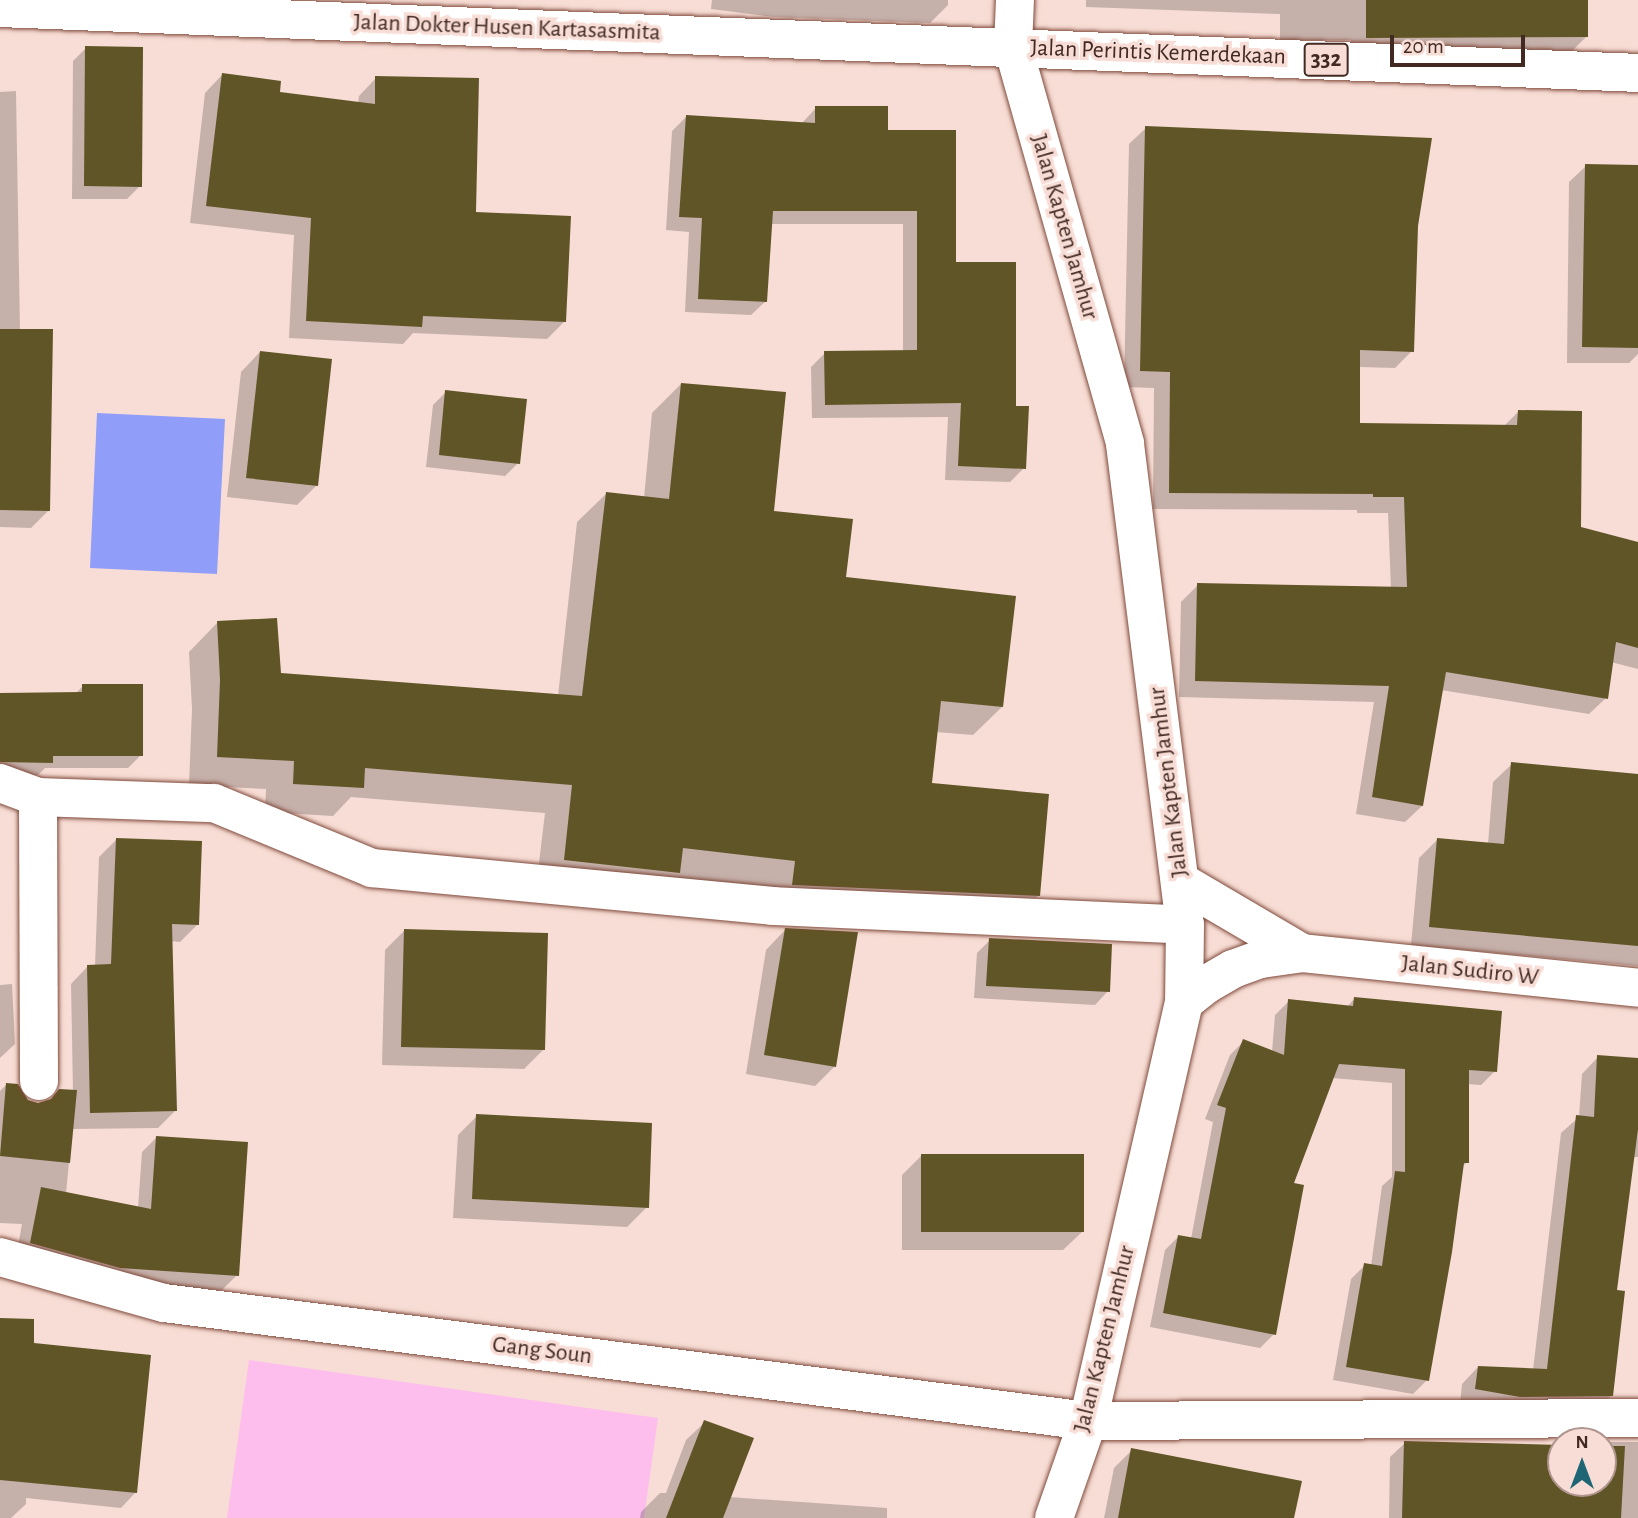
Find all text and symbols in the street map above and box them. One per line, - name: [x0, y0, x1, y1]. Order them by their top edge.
- street label: Jalan Dokter Husen Kartasasmita: [353, 8, 661, 48]
- scale bar: [1393, 21, 1528, 65]
- street label: Jalan Perintis Kemerdekaan: [1030, 34, 1286, 72]
- text: 20 m: [1403, 36, 1444, 57]
- road number: 332: [1303, 40, 1349, 80]
- street label: Jalan Kapten Jamhur: [1024, 131, 1104, 323]
- street label: Jalan Kapten Jamhur: [1143, 685, 1195, 879]
- street label: Jalan Sudiro W: [1400, 949, 1540, 993]
- street label: Jalan Kapten Jamhur: [1068, 1243, 1142, 1435]
- street label: Gang Soun: [491, 1331, 593, 1371]
- north arrow: [1547, 1427, 1617, 1497]
- text: N: [1575, 1433, 1589, 1452]

